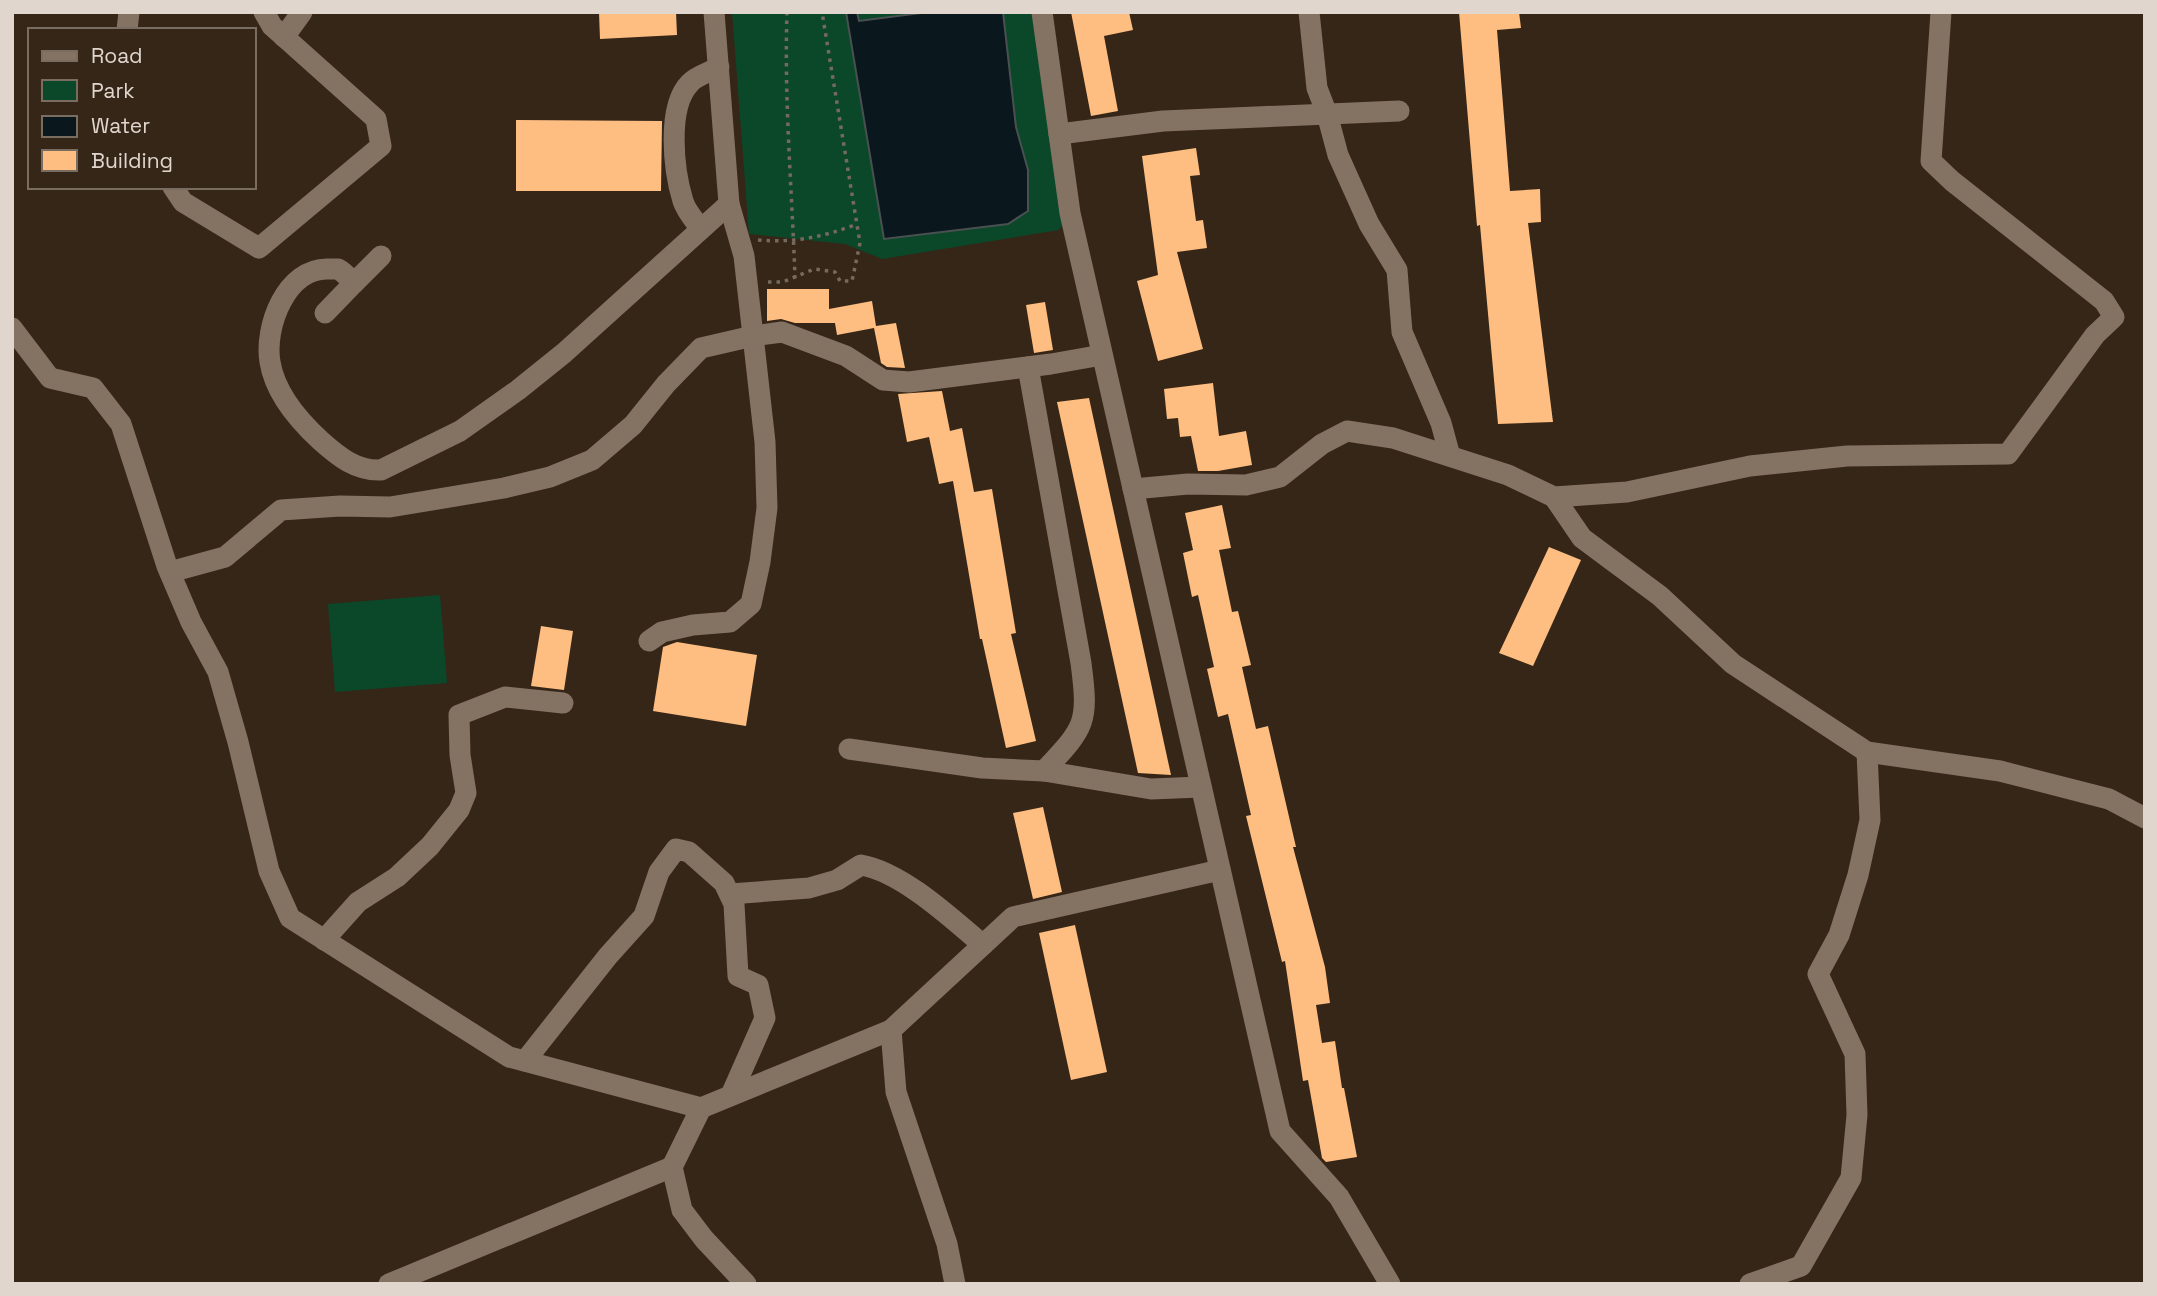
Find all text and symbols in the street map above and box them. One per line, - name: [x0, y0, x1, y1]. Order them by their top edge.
- legend: [28, 28, 256, 189]
- text: Road: [91, 42, 143, 69]
- text: Park: [91, 77, 135, 104]
- text: Water: [91, 112, 150, 139]
- text: Building: [91, 147, 173, 174]

